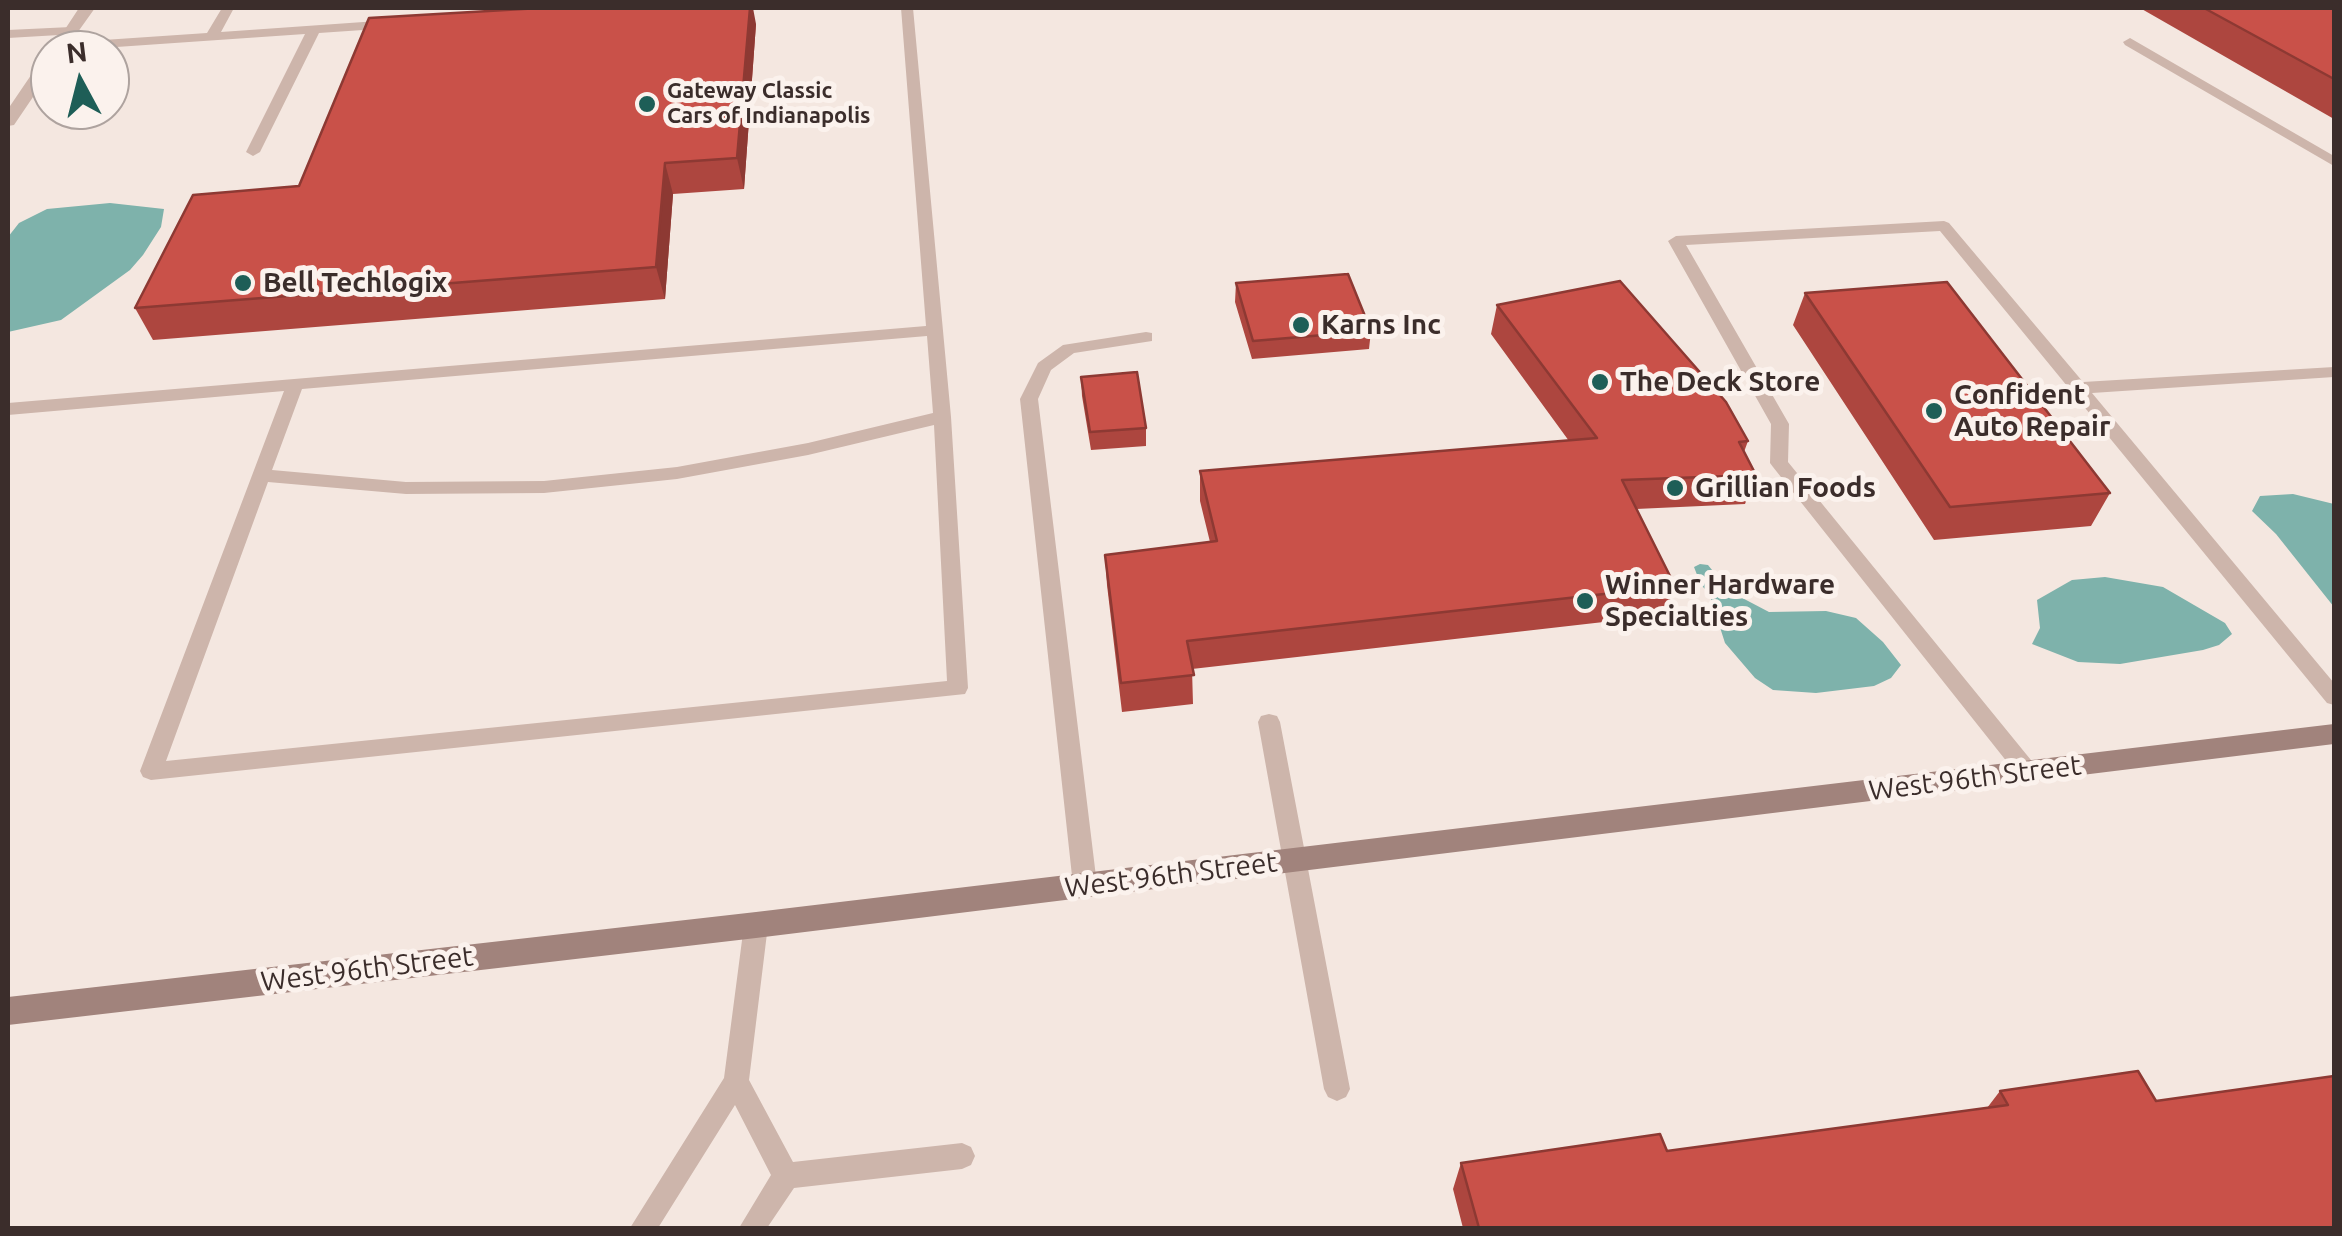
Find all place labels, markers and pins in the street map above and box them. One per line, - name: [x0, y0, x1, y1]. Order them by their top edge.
- place label: Gateway Classic Cars of Indianapolis: [667, 78, 870, 130]
- marker: Gateway Classic Cars of Indianapolis: [636, 93, 658, 115]
- place label: Bell Techlogix: [263, 266, 447, 300]
- marker: Bell Techlogix: [232, 272, 254, 294]
- place label: Karns Inc: [1321, 308, 1441, 342]
- marker: Karns Inc: [1290, 314, 1312, 336]
- place label: The Deck Store: [1620, 365, 1820, 399]
- marker: The Deck Store: [1589, 371, 1611, 393]
- place label: Confident Auto Repair: [1954, 378, 2110, 444]
- marker: Confident Auto Repair: [1923, 400, 1945, 422]
- place label: Grillian Foods: [1695, 471, 1876, 505]
- marker: Grillian Foods: [1664, 477, 1686, 499]
- place label: Winner Hardware Specialties: [1605, 568, 1835, 634]
- marker: Winner Hardware Specialties: [1574, 590, 1596, 612]

